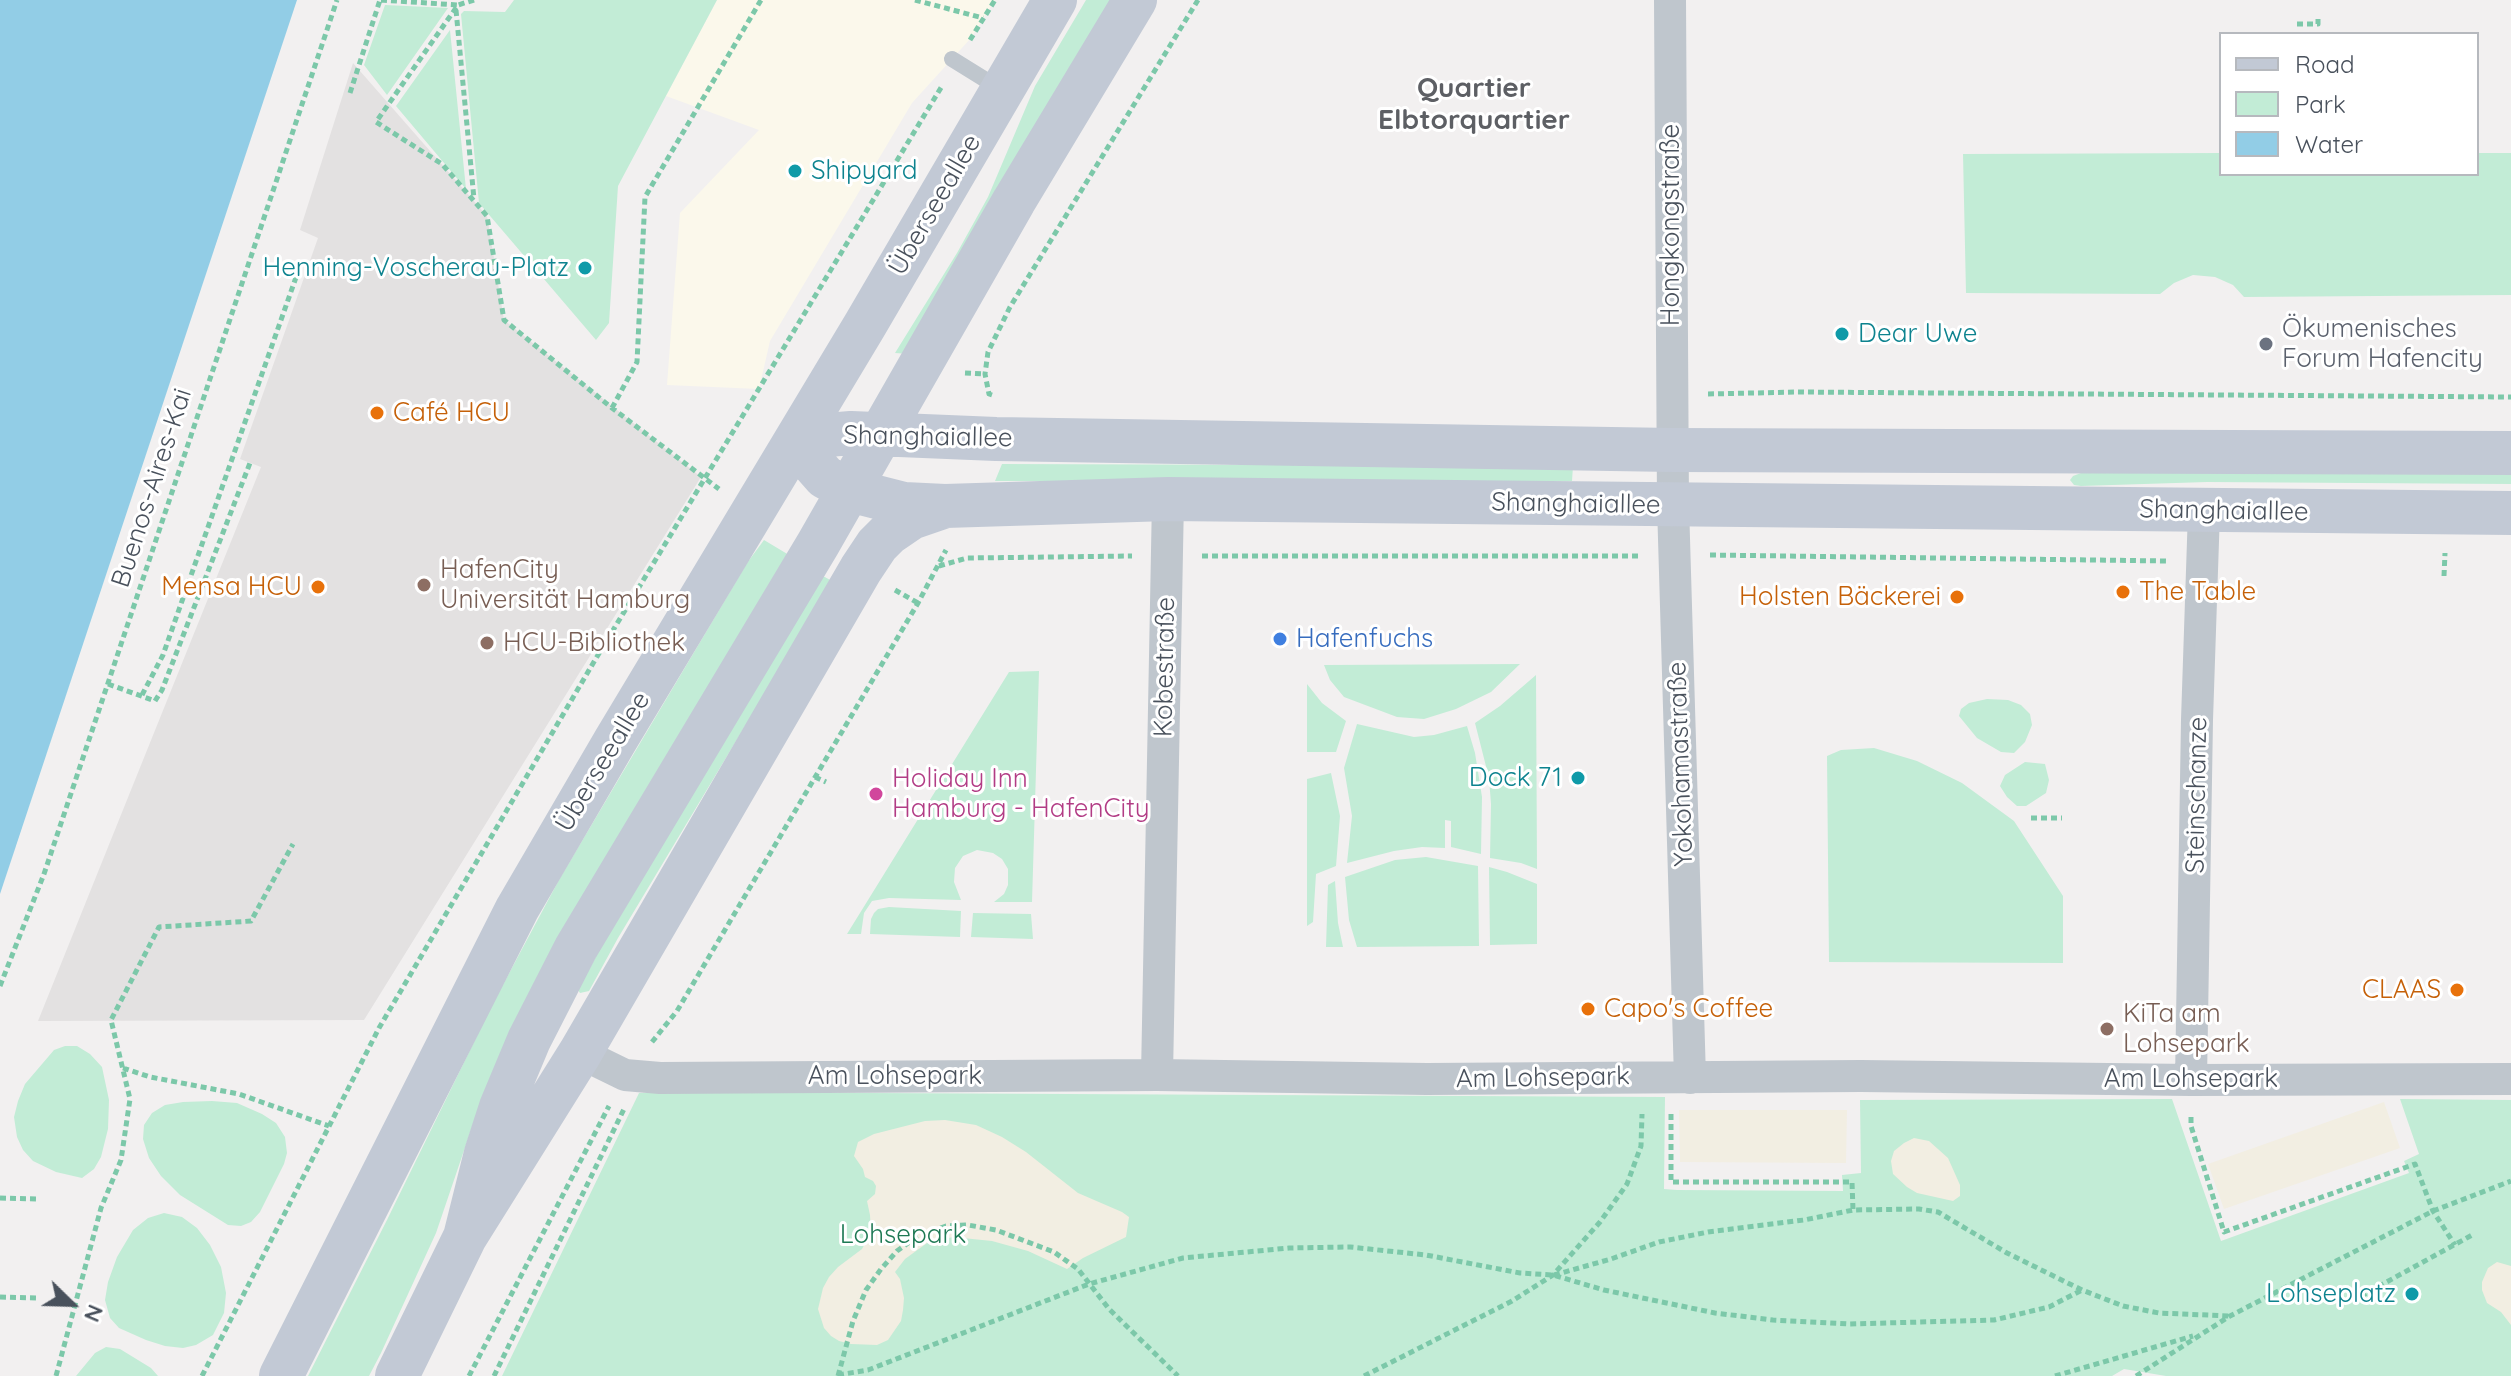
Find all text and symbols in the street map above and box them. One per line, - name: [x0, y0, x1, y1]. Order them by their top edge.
- legend: [2219, 32, 2479, 176]
- text: Road: [2295, 49, 2355, 79]
- district label: Quartier Elbtorquartier: [1378, 72, 1570, 138]
- text: Park: [2295, 89, 2346, 119]
- street label: Hongkongstraße: [1655, 124, 1687, 326]
- street label: Überseeallee: [882, 129, 988, 281]
- text: Water: [2295, 129, 2363, 159]
- place label: Shipyard: [811, 155, 917, 187]
- marker: Shipyard: [786, 162, 804, 180]
- place label: Henning-Voscherau-Platz: [262, 252, 569, 284]
- marker: Henning-Voscherau-Platz: [576, 259, 594, 277]
- place label: Ökumenisches Forum Hafencity: [2282, 313, 2483, 374]
- place label: Dear Uwe: [1858, 318, 1977, 350]
- marker: Dear Uwe: [1833, 325, 1851, 343]
- marker: Ökumenisches Forum Hafencity: [2257, 335, 2275, 353]
- street label: Buenos-Aires-Kai: [105, 385, 199, 591]
- place label: Café HCU: [393, 397, 510, 429]
- marker: Café HCU: [368, 404, 386, 422]
- street label: Shanghaiallee: [843, 420, 1013, 454]
- street label: Shanghaiallee: [1491, 487, 1661, 521]
- street label: Shanghaiallee: [2139, 494, 2309, 528]
- place label: HafenCity Universität Hamburg: [440, 554, 690, 616]
- place label: Mensa HCU: [161, 571, 302, 603]
- marker: HafenCity Universität Hamburg: [415, 576, 433, 594]
- place label: The Table: [2139, 576, 2256, 608]
- marker: Mensa HCU: [309, 578, 327, 596]
- place label: Holsten Bäckerei: [1739, 581, 1941, 613]
- marker: The Table: [2114, 583, 2132, 601]
- marker: Holsten Bäckerei: [1948, 588, 1966, 606]
- street label: Kobestraße: [1148, 597, 1182, 737]
- place label: Hafenfuchs: [1296, 623, 1433, 655]
- place label: HCU-Bibliothek: [503, 627, 685, 659]
- marker: Hafenfuchs: [1271, 630, 1289, 648]
- marker: HCU-Bibliothek: [478, 634, 496, 652]
- street label: Yokohamastraße: [1662, 661, 1700, 867]
- street label: Überseeallee: [549, 686, 657, 838]
- street label: Steinschanze: [2180, 716, 2214, 874]
- place label: Dock 71: [1469, 762, 1562, 794]
- place label: Holiday Inn Hamburg - HafenCity: [892, 763, 1150, 824]
- marker: Dock 71: [1569, 769, 1587, 787]
- marker: Holiday Inn Hamburg - HafenCity: [867, 785, 885, 803]
- place label: CLAAS: [2362, 974, 2441, 1006]
- marker: CLAAS: [2448, 981, 2466, 999]
- place label: Capo's Coffee: [1604, 993, 1773, 1025]
- place label: KiTa am Lohsepark: [2123, 998, 2250, 1060]
- marker: Capo's Coffee: [1579, 1000, 1597, 1018]
- marker: KiTa am Lohsepark: [2098, 1020, 2116, 1038]
- street label: Am Lohsepark: [808, 1060, 982, 1092]
- street label: Am Lohsepark: [1456, 1061, 1630, 1095]
- street label: Am Lohsepark: [2104, 1063, 2278, 1095]
- park label: Lohsepark: [840, 1219, 966, 1251]
- north arrow: [32, 1264, 112, 1344]
- place label: Lohseplatz: [2266, 1278, 2396, 1310]
- marker: Lohseplatz: [2403, 1285, 2421, 1303]
- text: N: [78, 1300, 110, 1326]

